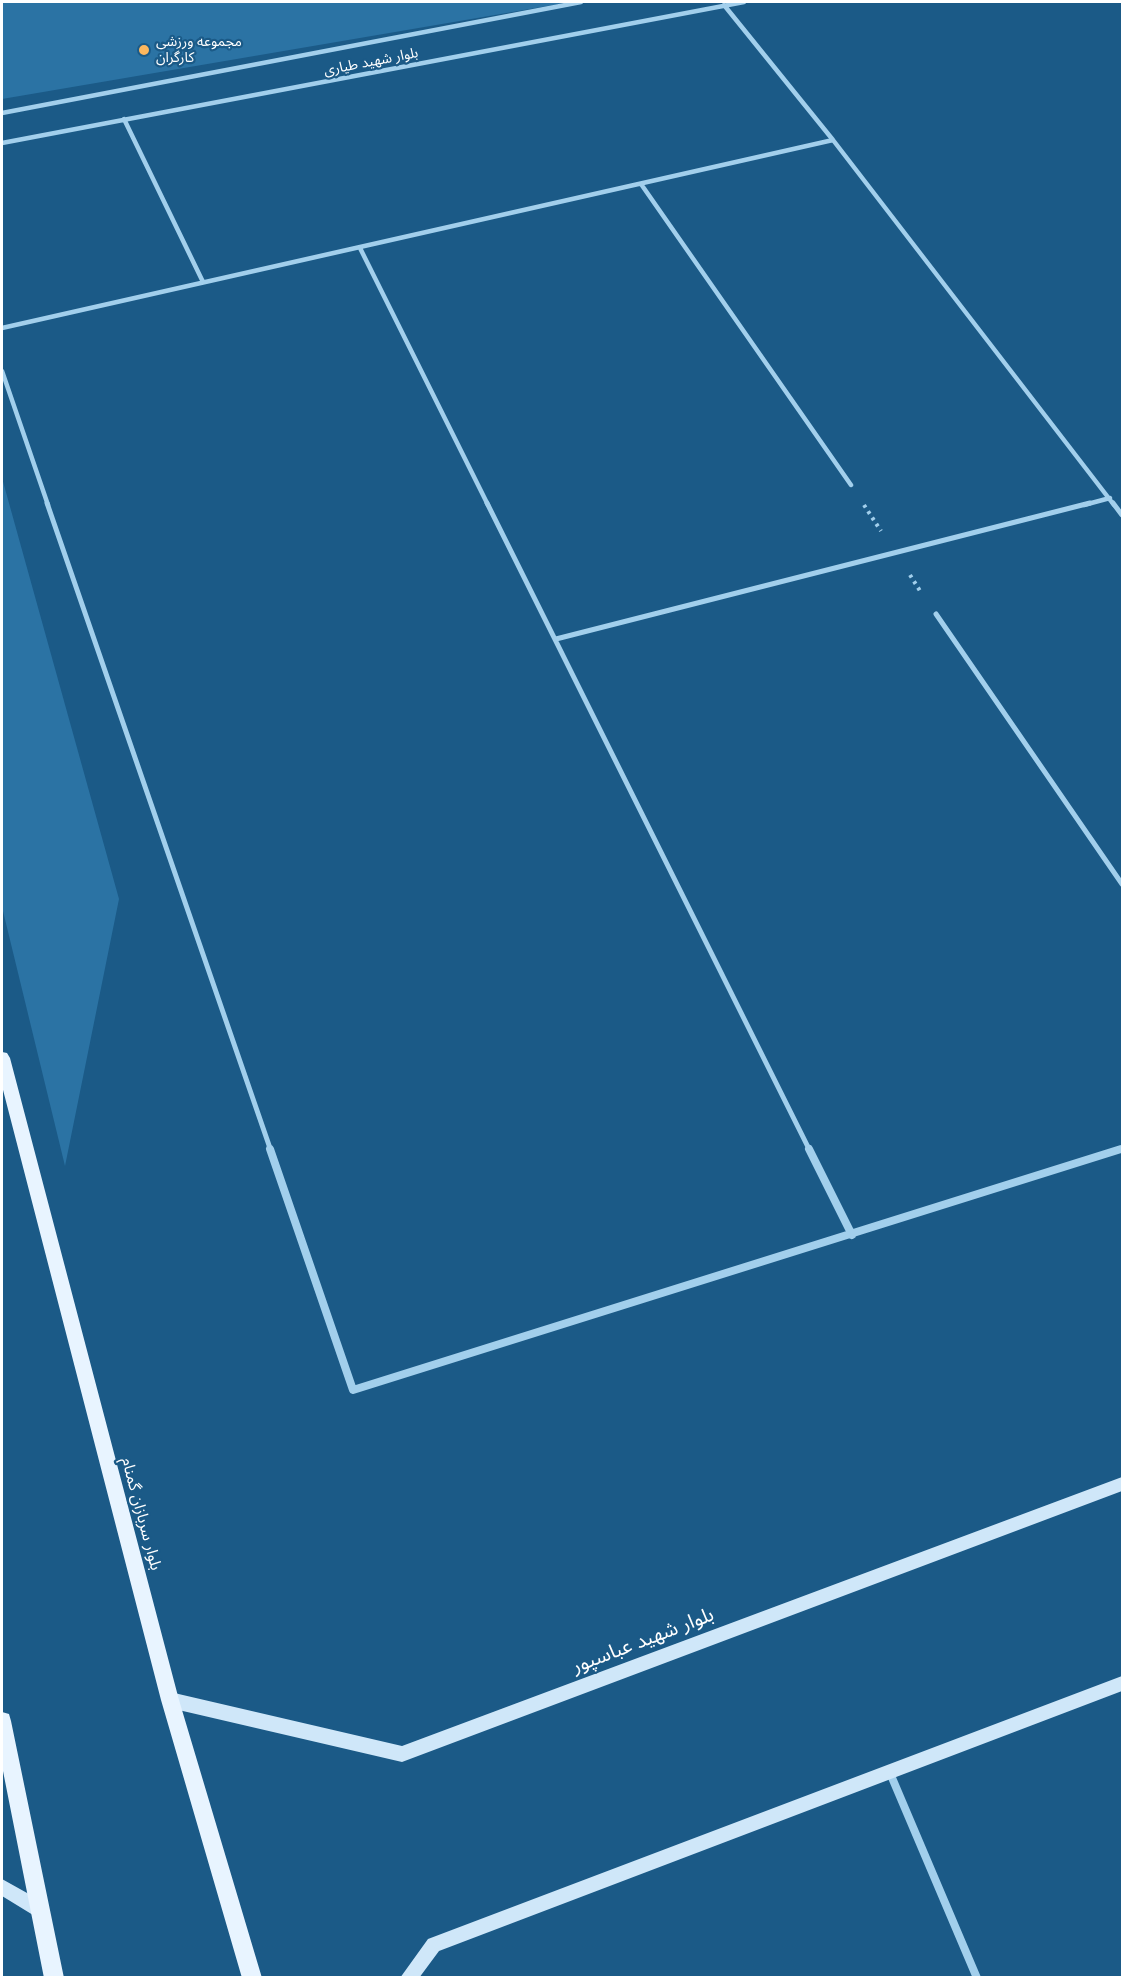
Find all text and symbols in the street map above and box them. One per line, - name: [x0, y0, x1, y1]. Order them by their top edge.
- place label: مجموعه ورزشی کارگران: [156, 34, 242, 66]
- marker: مجموعه ورزشی کارگران: [137, 43, 151, 57]
- street label: بلوار شهید طیاری: [322, 45, 420, 79]
- street label: بلوار سربازان گمنام: [117, 1455, 165, 1573]
- street label: بلوار شهید عباسپور: [569, 1603, 717, 1679]

